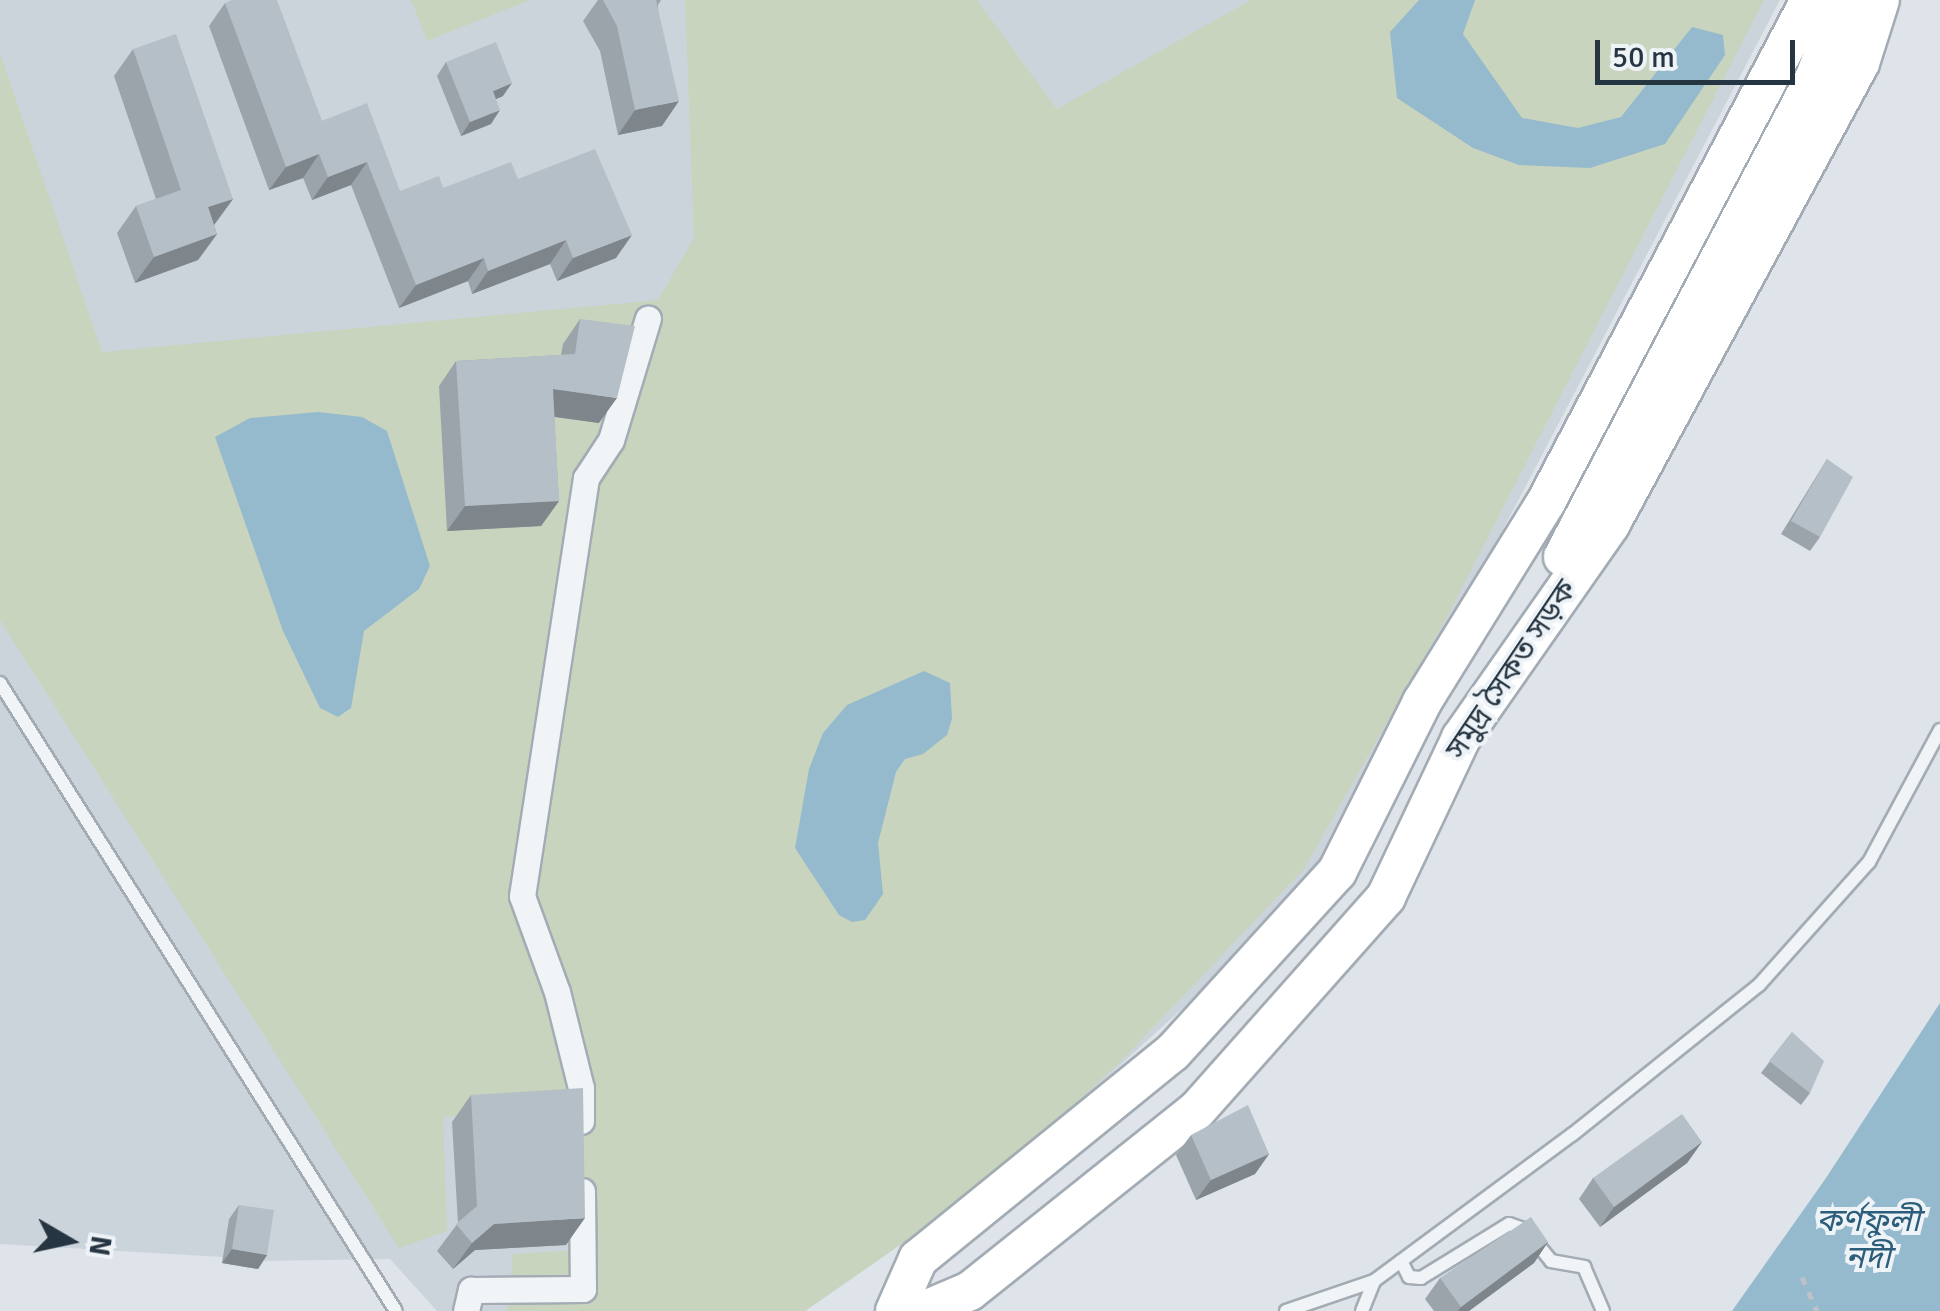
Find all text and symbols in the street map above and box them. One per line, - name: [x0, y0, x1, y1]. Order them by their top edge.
- scale bar: [1600, 20, 1800, 82]
- text: 50 m: [1612, 39, 1675, 76]
- street label: সমুদ্র সৈকত সড়ক: [1439, 574, 1585, 766]
- north arrow: [20, 1191, 120, 1291]
- water label: কর্ণফুলী নদী: [1816, 1203, 1920, 1278]
- text: N: [81, 1233, 118, 1258]

